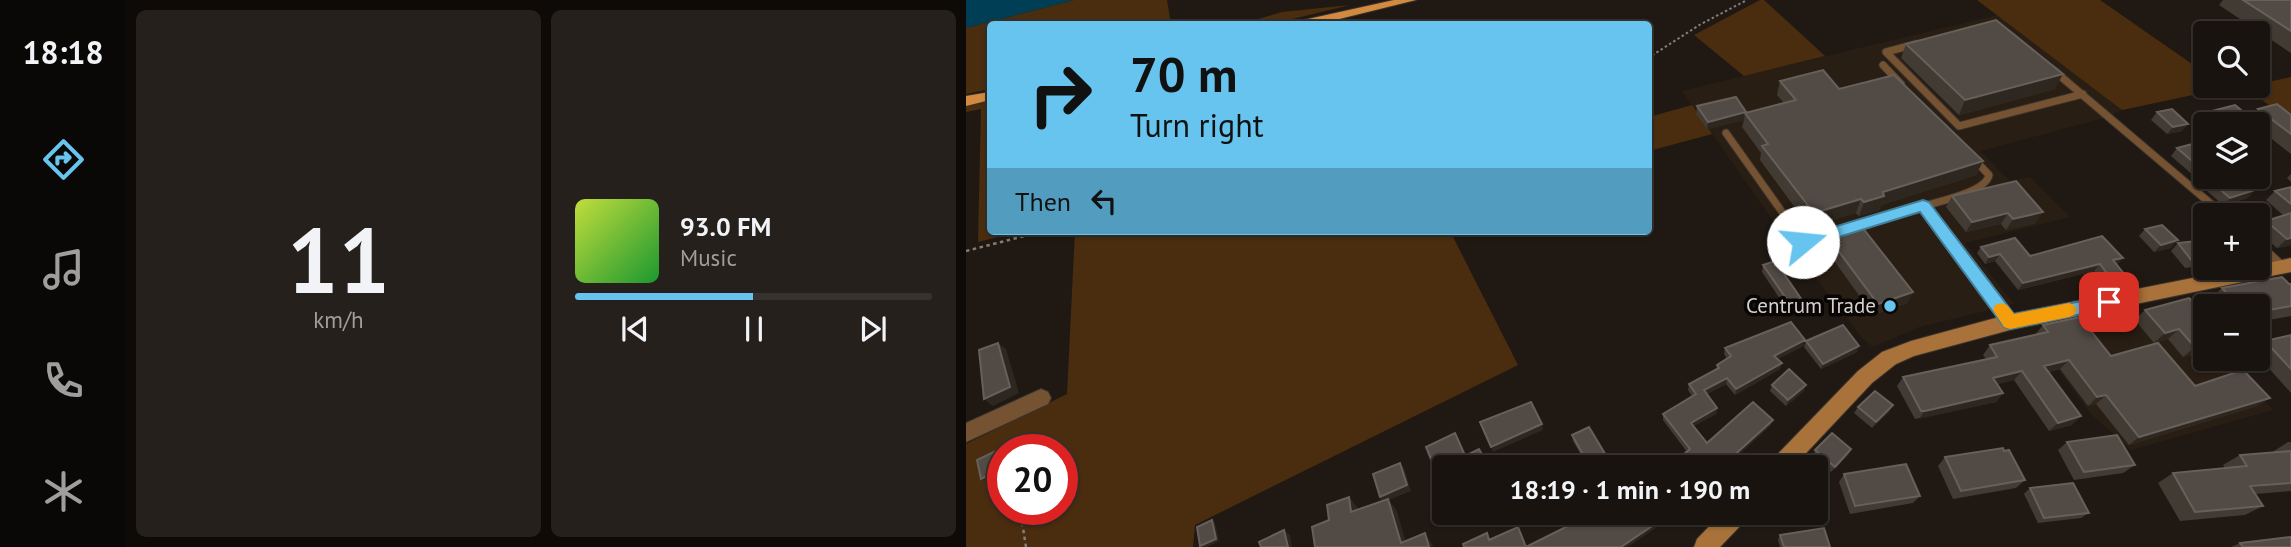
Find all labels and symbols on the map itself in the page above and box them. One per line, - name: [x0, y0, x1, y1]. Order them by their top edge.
- position arrow: [1766, 205, 1840, 279]
- pin: [2079, 272, 2139, 332]
- place label: Centrum Trade: [1746, 292, 1876, 319]
- marker: Centrum Trade: [1882, 298, 1898, 314]
- speed limit sign: 20: [987, 434, 1078, 525]

